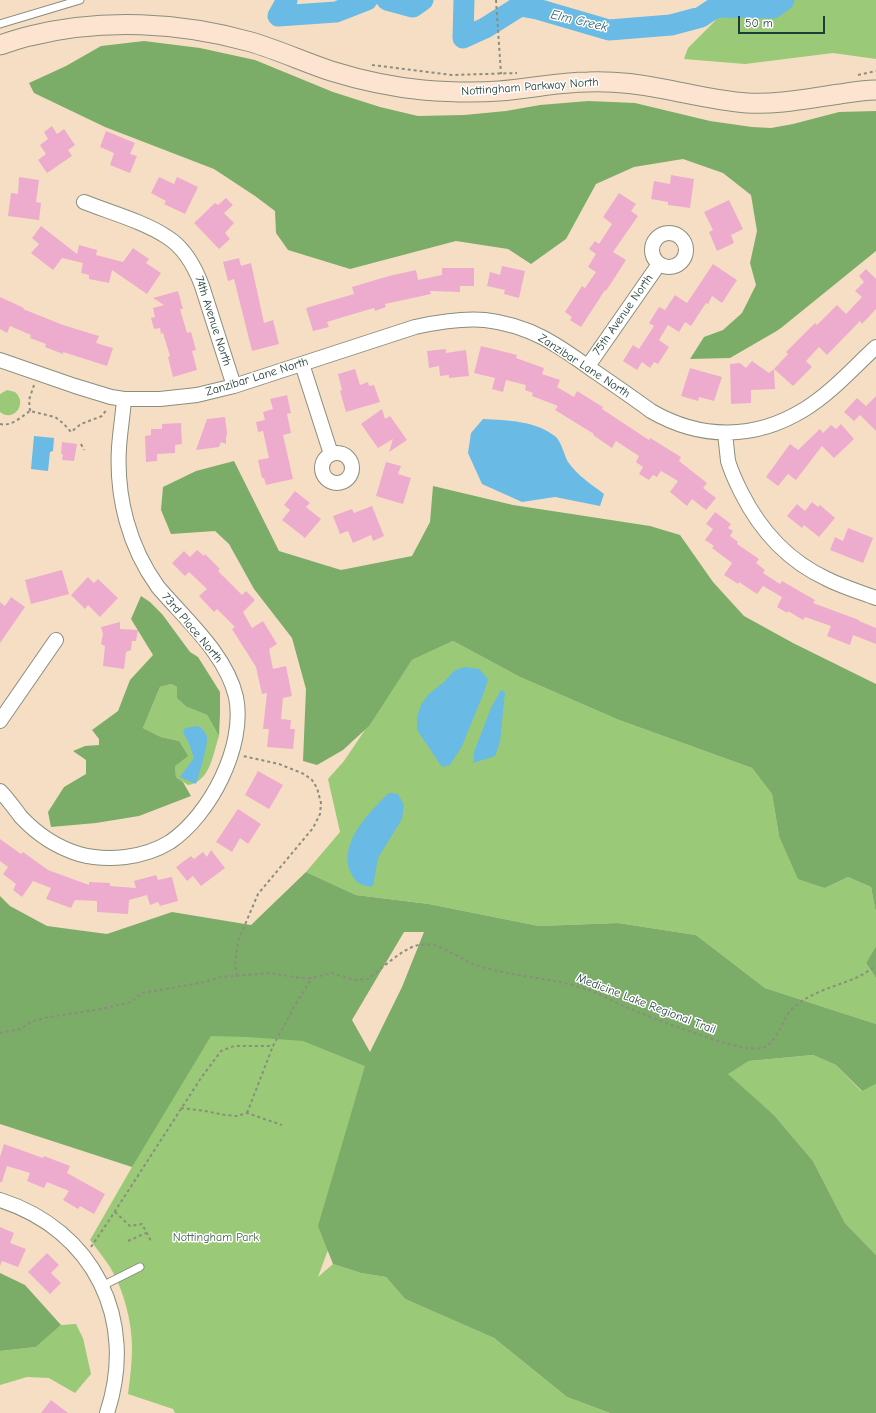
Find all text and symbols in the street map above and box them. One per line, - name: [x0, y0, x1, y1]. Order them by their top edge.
- water label: Elm Creek: [549, 7, 609, 35]
- scale bar: [740, 8, 827, 34]
- text: 50 m: [745, 16, 773, 30]
- street label: Nottingham Parkway North: [461, 75, 599, 99]
- street label: 75th Avenue North: [590, 272, 656, 358]
- street label: 74th Avenue North: [192, 274, 234, 368]
- street label: Zanzibar Lane North: [535, 331, 633, 401]
- street label: Zanzibar Lane North: [204, 355, 310, 399]
- street label: 73rd Place North: [159, 590, 225, 666]
- street label: Medicine Lake Regional Trail: [574, 971, 718, 1037]
- park label: Nottingham Park: [173, 1231, 259, 1245]

